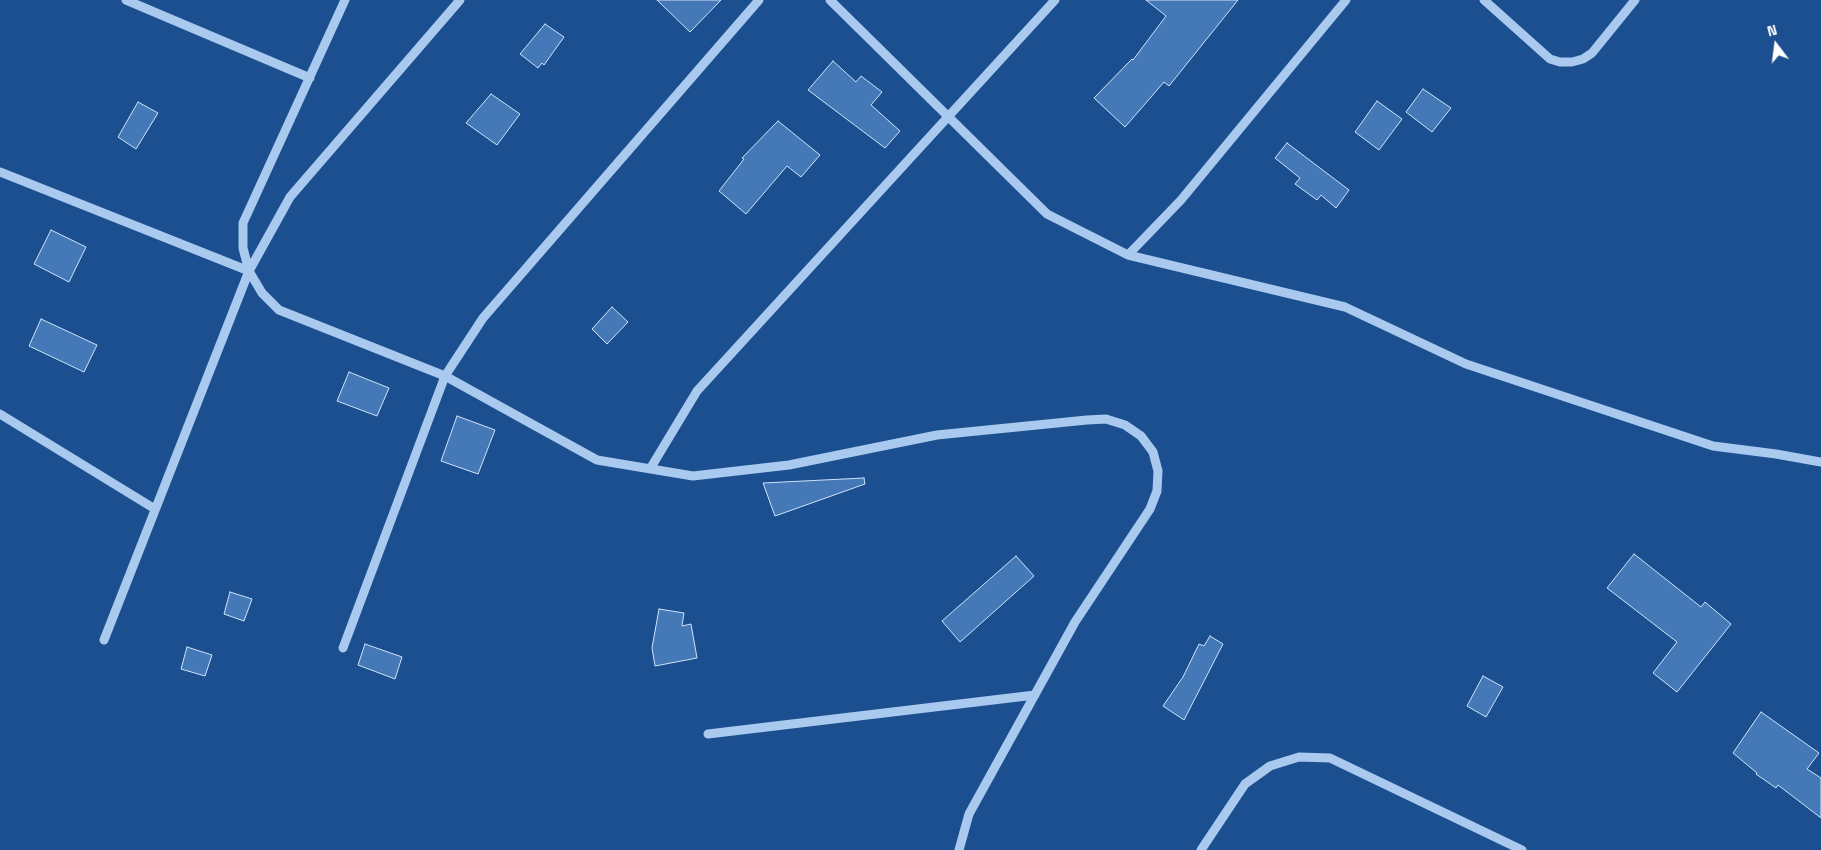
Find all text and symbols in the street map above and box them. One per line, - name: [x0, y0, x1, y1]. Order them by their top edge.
- north arrow: [1751, 20, 1801, 70]
- text: N: [1765, 21, 1779, 40]

